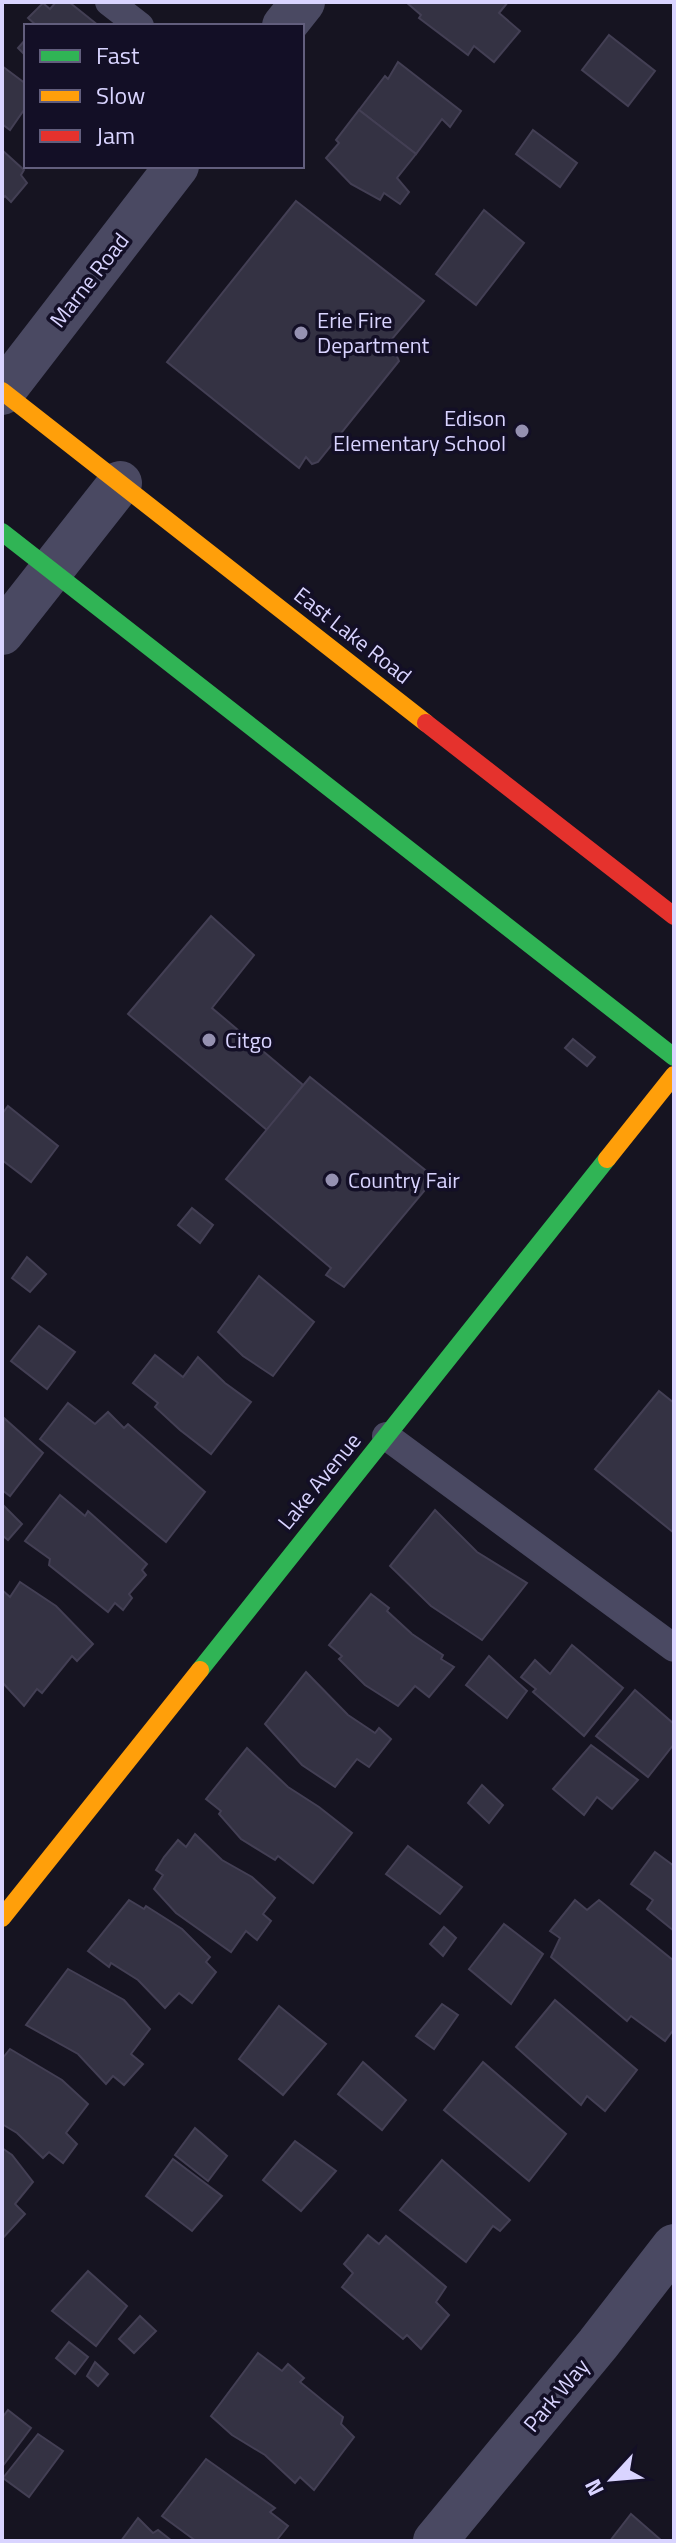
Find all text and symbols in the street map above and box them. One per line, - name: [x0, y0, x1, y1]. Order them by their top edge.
- legend: [24, 24, 304, 168]
- text: Fast: [96, 37, 140, 73]
- text: Slow: [96, 77, 145, 113]
- text: Jam: [96, 117, 135, 153]
- street label: Marne Road: [41, 225, 137, 335]
- place label: Erie Fire Department: [317, 303, 430, 362]
- marker: Erie Fire Department: [292, 324, 310, 342]
- place label: Edison Elementary School: [333, 401, 506, 460]
- marker: Edison Elementary School: [513, 422, 531, 440]
- street label: East Lake Road: [287, 578, 419, 692]
- place label: Citgo: [225, 1023, 272, 1057]
- marker: Citgo: [200, 1031, 218, 1049]
- place label: Country Fair: [348, 1163, 460, 1197]
- marker: Country Fair: [323, 1171, 341, 1189]
- street label: Lake Avenue: [269, 1425, 369, 1537]
- street label: Park Way: [515, 2350, 597, 2440]
- north arrow: [572, 2439, 652, 2519]
- text: N: [575, 2473, 613, 2502]

